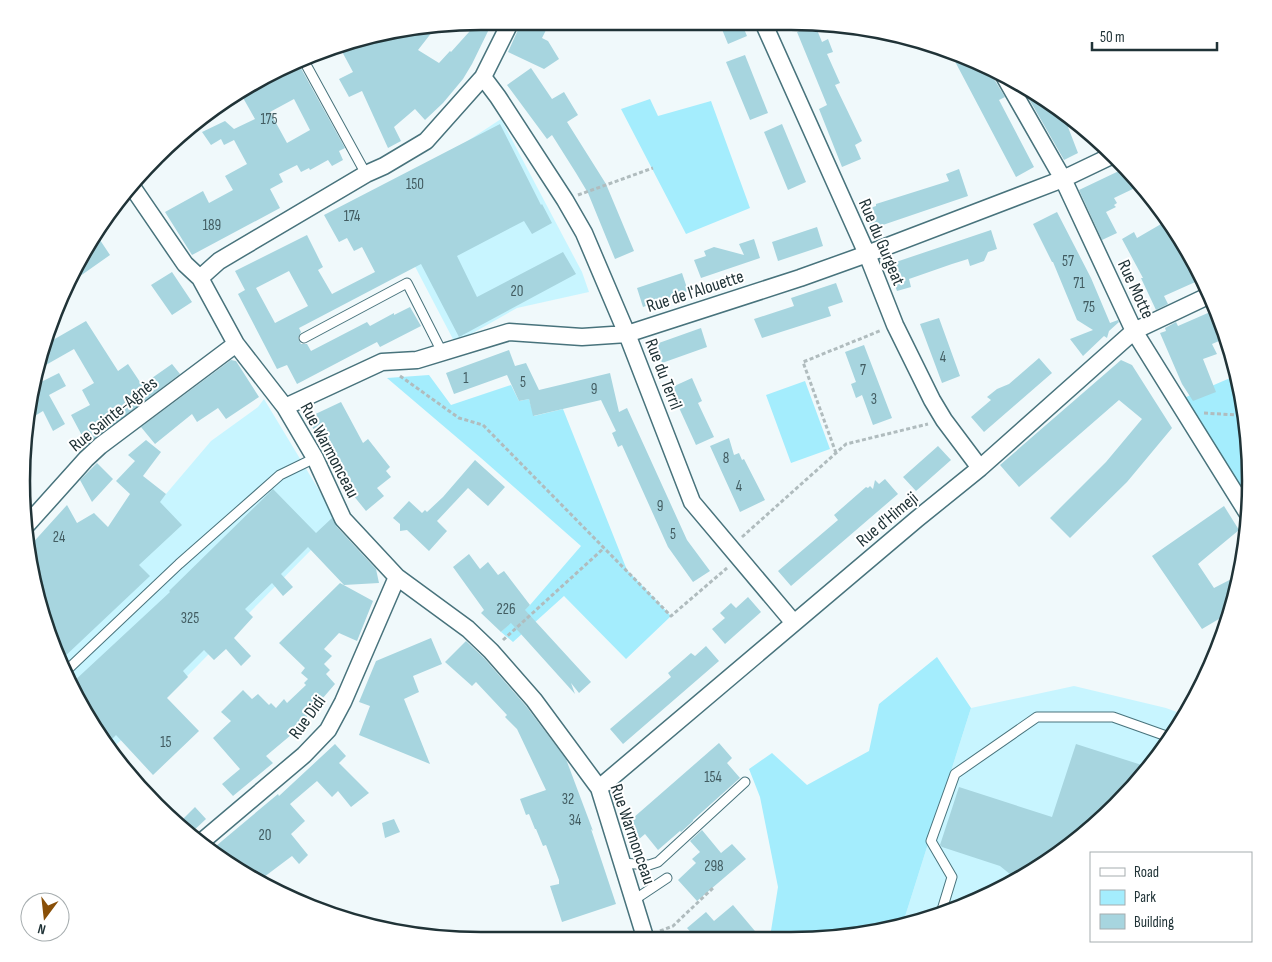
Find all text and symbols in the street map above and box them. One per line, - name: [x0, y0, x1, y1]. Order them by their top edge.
- scale bar: [1092, 20, 1217, 52]
- text: 50 m: [1100, 28, 1125, 47]
- house number: 175: [260, 110, 278, 129]
- house number: 150: [406, 175, 424, 194]
- street label: Rue du Gurgeat: [854, 196, 909, 289]
- house number: 174: [344, 207, 360, 226]
- house number: 189: [203, 216, 221, 235]
- house number: 57: [1062, 252, 1074, 271]
- street label: Rue Motte: [1113, 257, 1158, 322]
- street label: Rue de l'Alouette: [644, 266, 747, 317]
- house number: 71: [1073, 274, 1085, 293]
- house number: 20: [511, 282, 523, 301]
- house number: 75: [1083, 298, 1095, 317]
- street label: Rue du Terril: [640, 336, 687, 413]
- house number: 4: [940, 348, 946, 367]
- house number: 7: [860, 361, 866, 380]
- house number: 1: [463, 369, 469, 388]
- street label: Rue Sainte-Agnès: [65, 373, 162, 456]
- house number: 5: [520, 373, 526, 392]
- house number: 9: [591, 380, 597, 399]
- house number: 3: [871, 390, 877, 409]
- street label: Rue Warmonceau: [296, 399, 363, 501]
- house number: 8: [723, 449, 729, 468]
- house number: 4: [736, 477, 742, 496]
- street label: Rue d'Himeji: [852, 488, 922, 551]
- house number: 9: [657, 497, 663, 516]
- house number: 5: [670, 525, 676, 544]
- house number: 24: [53, 528, 65, 547]
- house number: 226: [497, 600, 515, 619]
- house number: 325: [181, 609, 199, 628]
- street label: Rue Didi: [285, 691, 330, 743]
- house number: 15: [160, 733, 172, 752]
- house number: 154: [704, 768, 722, 787]
- street label: Rue Warmonceau: [606, 781, 660, 887]
- house number: 32: [562, 790, 574, 809]
- house number: 34: [569, 811, 581, 830]
- house number: 20: [259, 826, 271, 845]
- legend: [1090, 852, 1252, 942]
- house number: 298: [704, 857, 724, 876]
- text: Road: [1134, 863, 1159, 882]
- text: Park: [1134, 888, 1156, 907]
- north arrow: [20, 892, 70, 942]
- text: Building: [1134, 913, 1174, 932]
- text: N: [36, 920, 48, 938]

